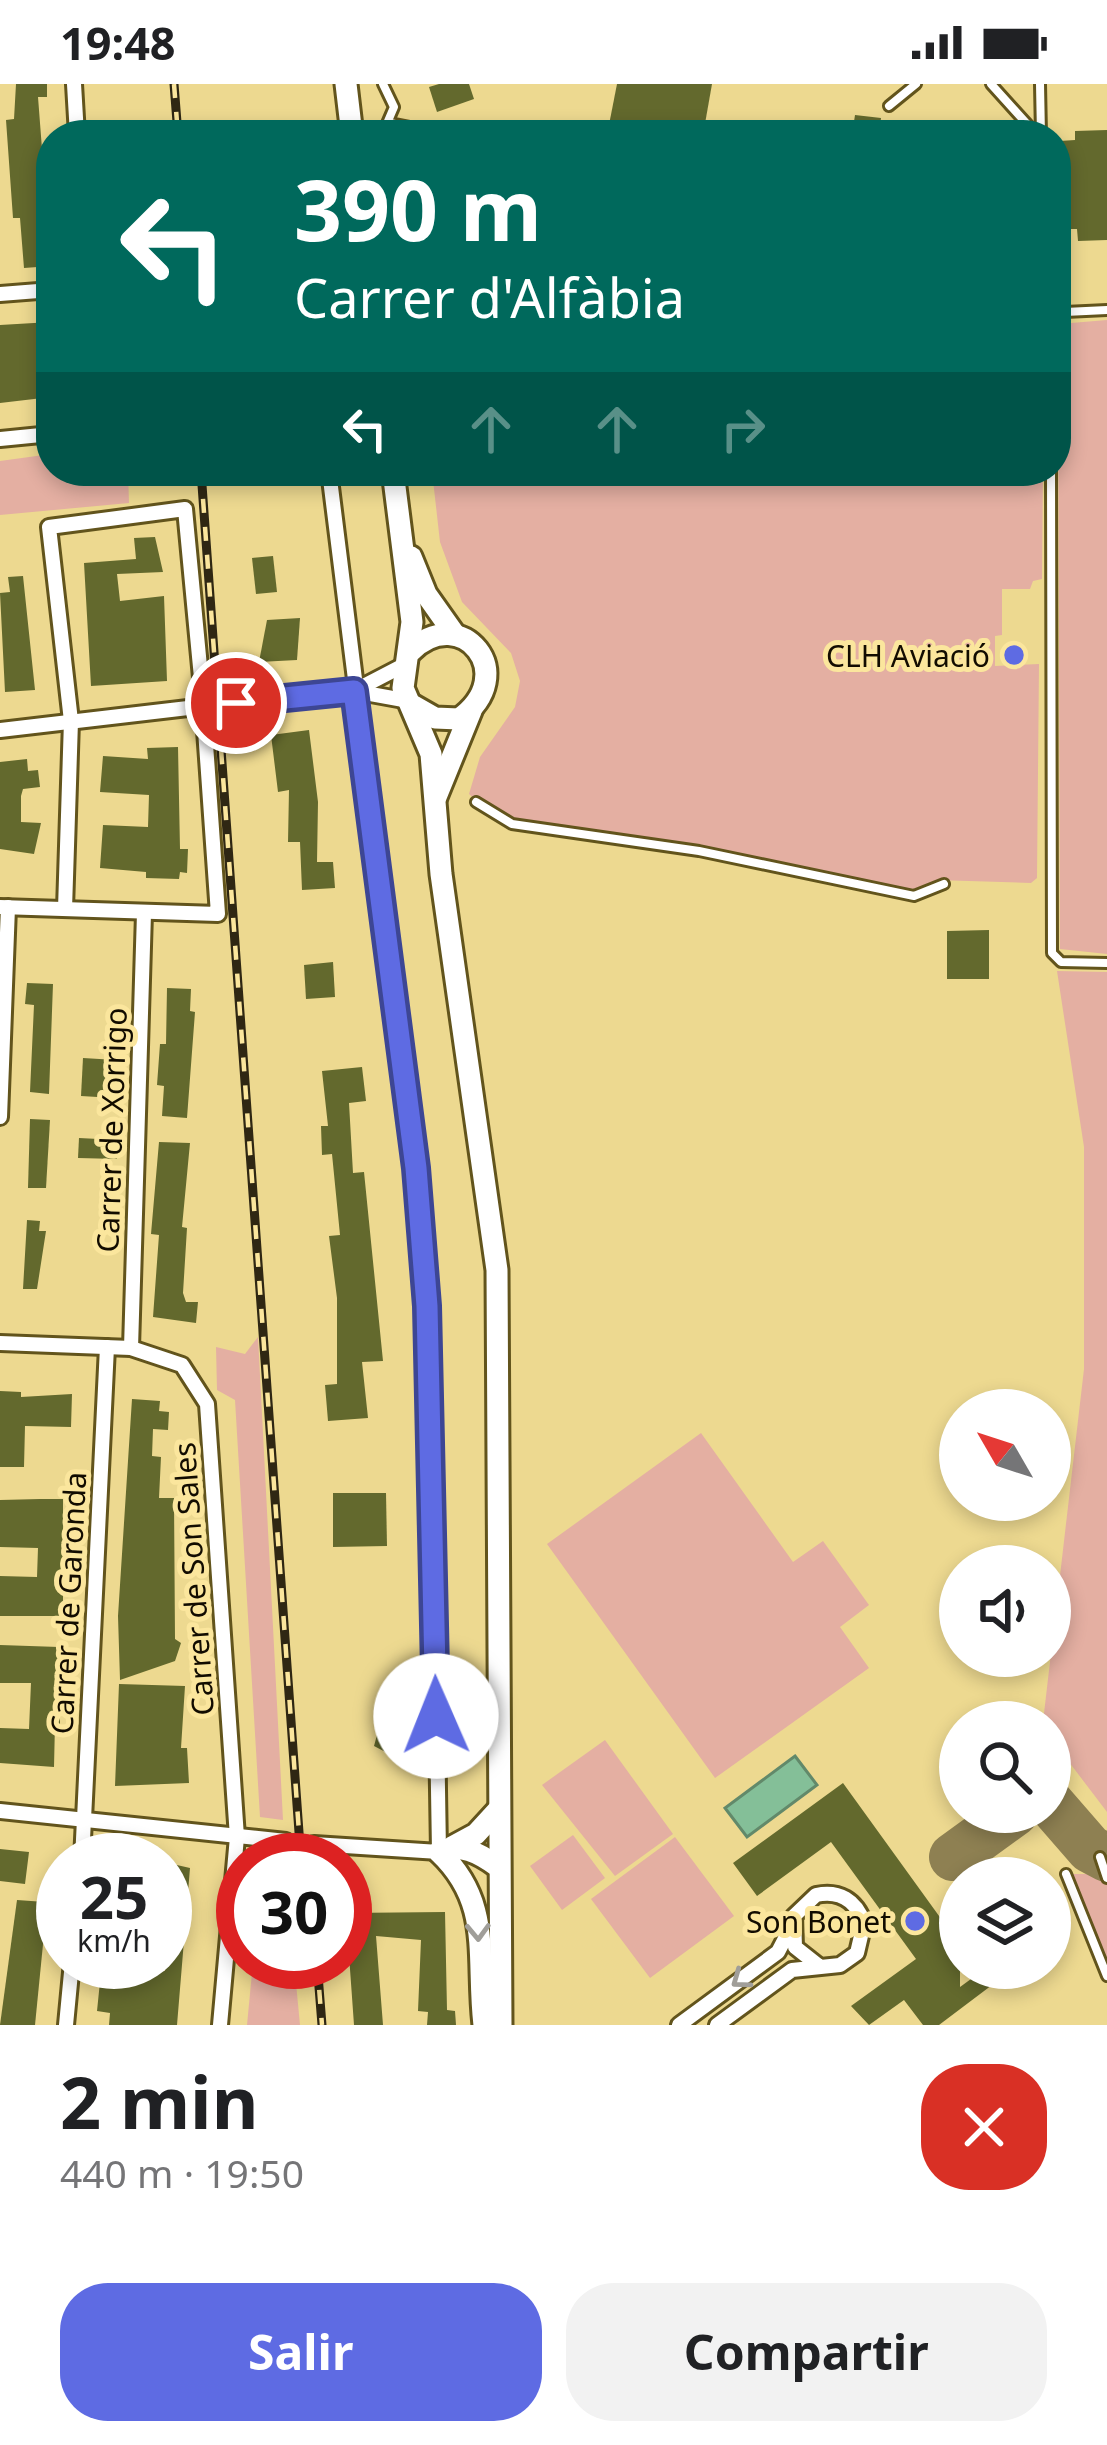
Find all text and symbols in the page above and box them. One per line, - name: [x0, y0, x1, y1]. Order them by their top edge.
- text: 19:48: [60, 12, 176, 73]
- text: 390 m: [294, 151, 542, 266]
- icon: left: [96, 168, 252, 324]
- text: Carrer d'Alfàbia: [294, 260, 685, 334]
- icon: left: [332, 396, 398, 462]
- icon: ahead: [458, 396, 524, 462]
- icon: ahead: [584, 396, 650, 462]
- icon: right: [710, 396, 776, 462]
- place label: CLH Aviació: [826, 635, 990, 676]
- marker: CLH Aviació: [1001, 642, 1027, 668]
- pin: [185, 652, 287, 754]
- icon: arrive: [203, 670, 269, 736]
- street label: Carrer de Xorrigo: [86, 1007, 136, 1253]
- north arrow: [939, 1389, 1071, 1521]
- map controls: [939, 1389, 1071, 1989]
- street label: Carrer de Son Sales: [163, 1441, 223, 1717]
- street label: Carrer de Garonda: [41, 1471, 95, 1735]
- button: sound: [939, 1545, 1071, 1677]
- position arrow: [373, 1653, 499, 1779]
- button: search: [939, 1701, 1071, 1833]
- speed limit sign: 30: [216, 1833, 372, 1989]
- text: 25: [80, 1855, 148, 1937]
- button: layers: [939, 1857, 1071, 1989]
- place label: Son Bonet: [746, 1901, 891, 1942]
- marker: Son Bonet: [902, 1908, 928, 1934]
- text: km/h: [77, 1920, 151, 1961]
- one-way arrow: [465, 1923, 491, 1942]
- one-way arrow: [732, 1965, 753, 1987]
- text: 2 min: [60, 2052, 258, 2150]
- button: close: [921, 2064, 1047, 2190]
- text: 440 m · 19:50: [60, 2146, 304, 2199]
- button: Salir: [60, 2283, 542, 2421]
- button: Compartir: [566, 2283, 1047, 2421]

